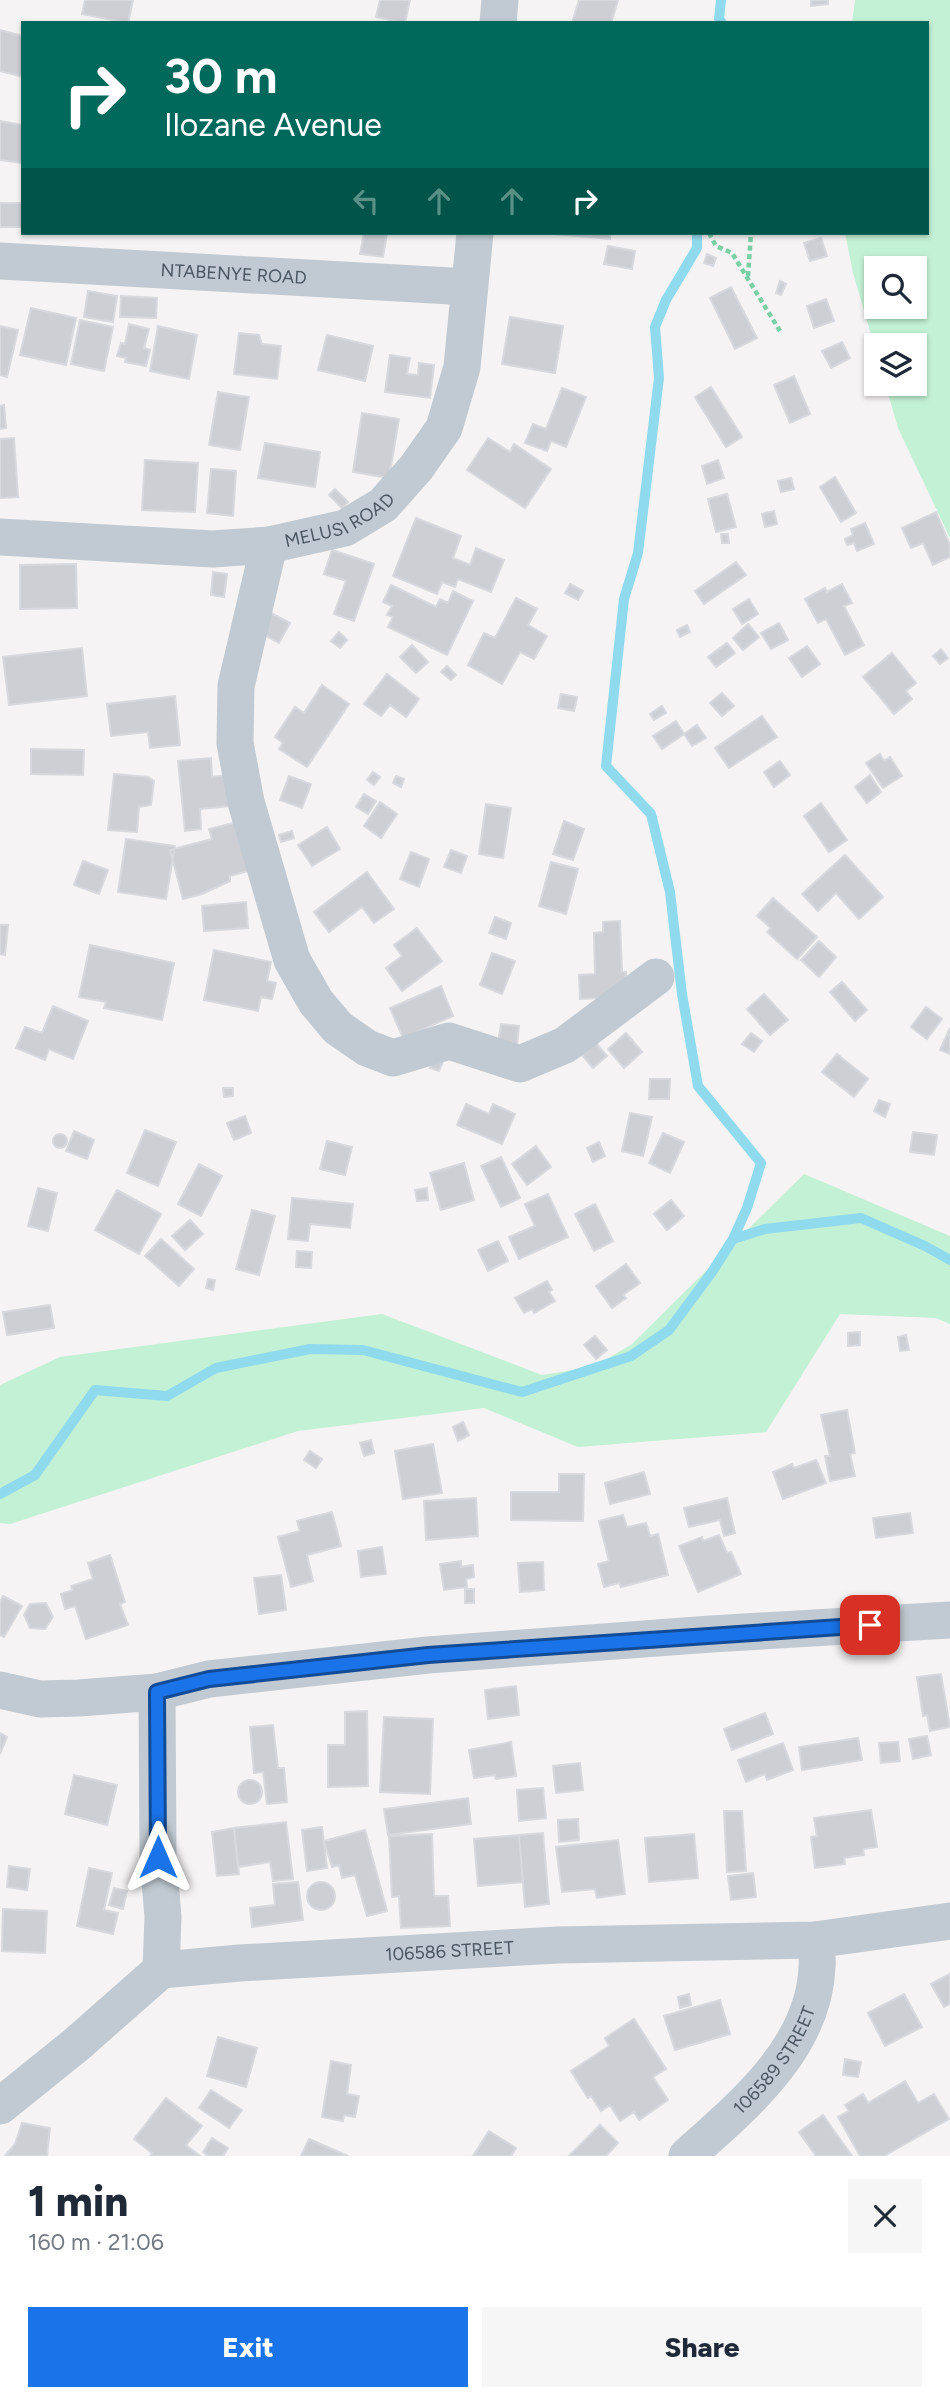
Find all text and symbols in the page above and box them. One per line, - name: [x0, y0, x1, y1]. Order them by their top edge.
- text: 30 m: [164, 46, 277, 105]
- icon: right: [49, 49, 140, 140]
- text: Ilozane Avenue: [164, 106, 382, 144]
- icon: left: [347, 182, 385, 220]
- icon: ahead: [420, 182, 458, 220]
- icon: ahead: [493, 182, 531, 220]
- icon: right: [566, 182, 604, 220]
- map controls: [864, 256, 927, 396]
- button: search: [864, 256, 927, 319]
- street label: NTABENYE ROAD: [160, 259, 307, 289]
- button: layers: [864, 333, 927, 396]
- street label: MELUSI ROAD: [283, 488, 399, 552]
- pin: [840, 1595, 900, 1655]
- icon: arrive: [851, 1606, 889, 1644]
- position arrow: [121, 1820, 195, 1894]
- street label: 106586 STREET: [385, 1937, 515, 1966]
- street label: 106589 STREET: [729, 2003, 820, 2119]
- text: 1 min: [28, 2176, 128, 2227]
- button: close: [848, 2179, 922, 2253]
- text: 160 m · 21:06: [28, 2228, 164, 2256]
- button: Exit: [28, 2307, 468, 2387]
- button: Share: [482, 2307, 922, 2387]

